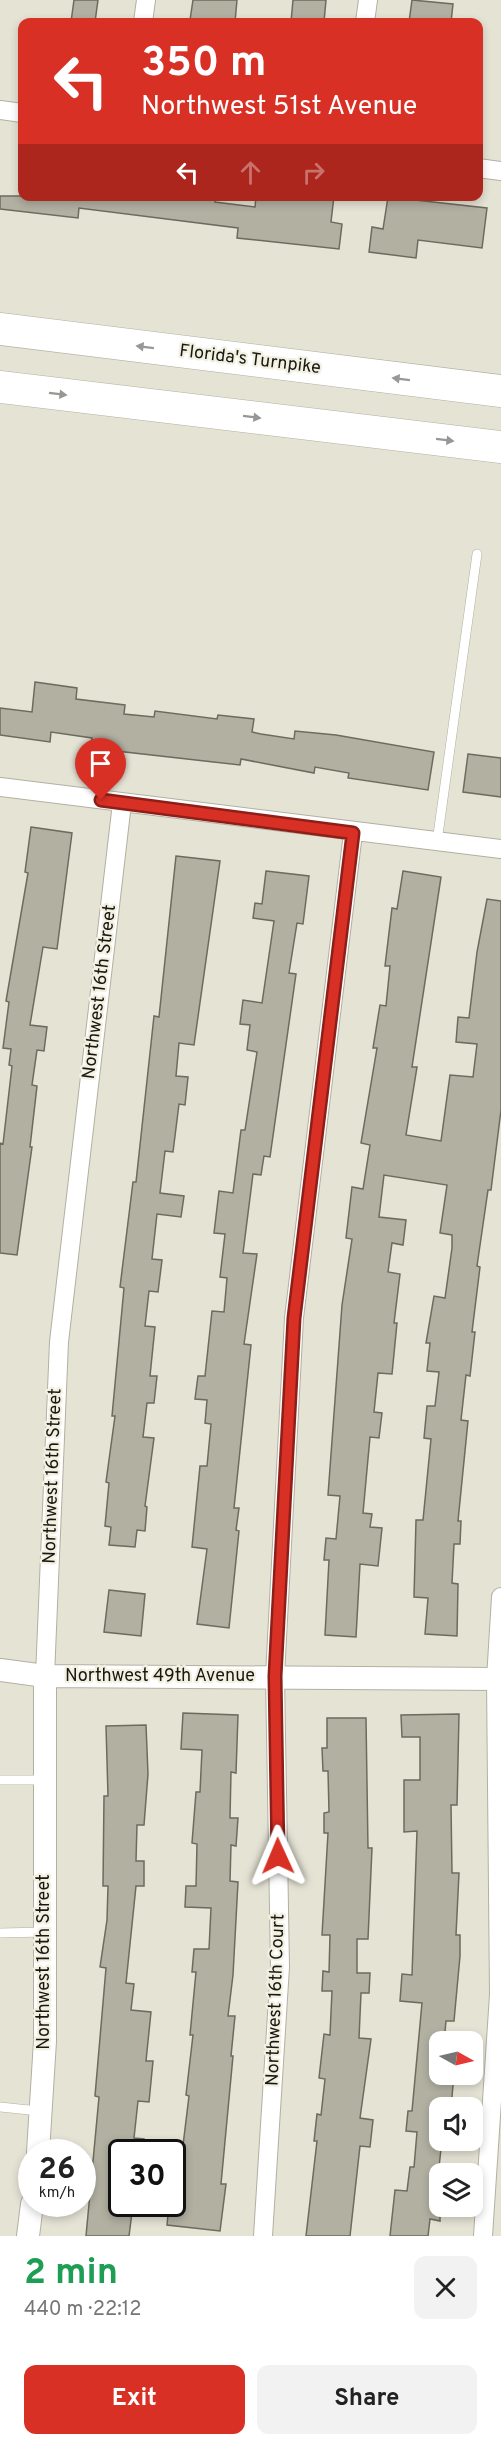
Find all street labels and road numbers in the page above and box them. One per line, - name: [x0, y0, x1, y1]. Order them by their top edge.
- street label: Florida's Turnpike: [178, 340, 322, 380]
- street label: Northwest 16th Street: [78, 903, 122, 1081]
- street label: Northwest 16th Street: [38, 1388, 68, 1564]
- street label: Northwest 49th Avenue: [65, 1665, 255, 1688]
- street label: Northwest 16th Street: [33, 1874, 56, 2050]
- street label: Northwest 16th Court: [262, 1914, 290, 2086]

